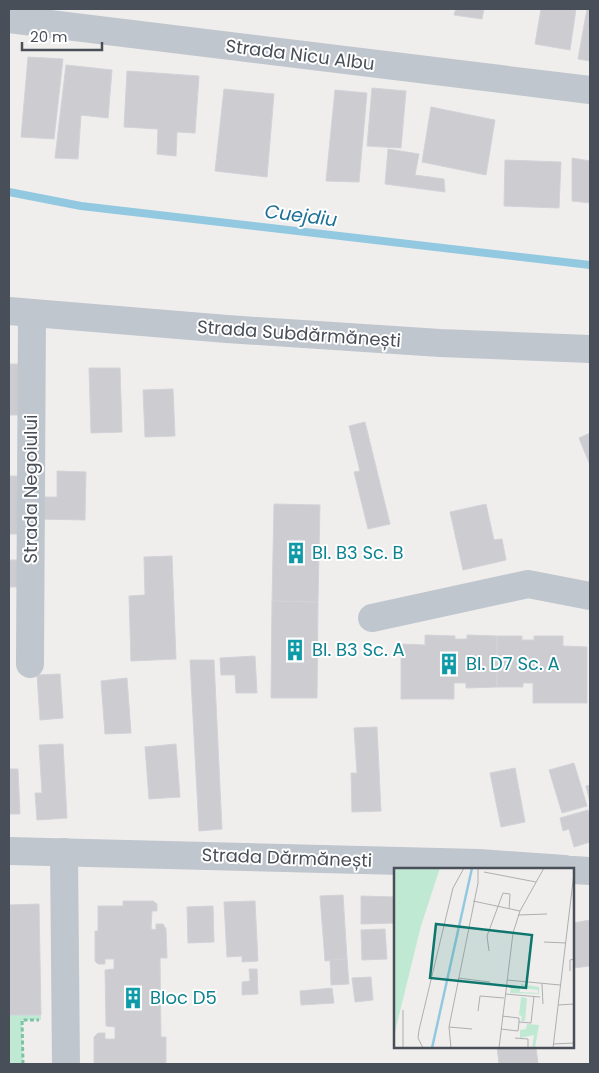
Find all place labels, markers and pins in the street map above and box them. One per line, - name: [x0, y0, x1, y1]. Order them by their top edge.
- building icon: Bl. B3 Sc. B: [283, 540, 309, 566]
- place label: Bl. B3 Sc. B: [312, 540, 404, 565]
- building icon: Bl. B3 Sc. A: [282, 637, 308, 663]
- place label: Bl. B3 Sc. A: [312, 637, 405, 662]
- building icon: Bl. D7 Sc. A: [436, 651, 462, 677]
- place label: Bl. D7 Sc. A: [466, 651, 560, 676]
- building icon: Bloc D5: [120, 985, 146, 1011]
- place label: Bloc D5: [150, 985, 217, 1010]

